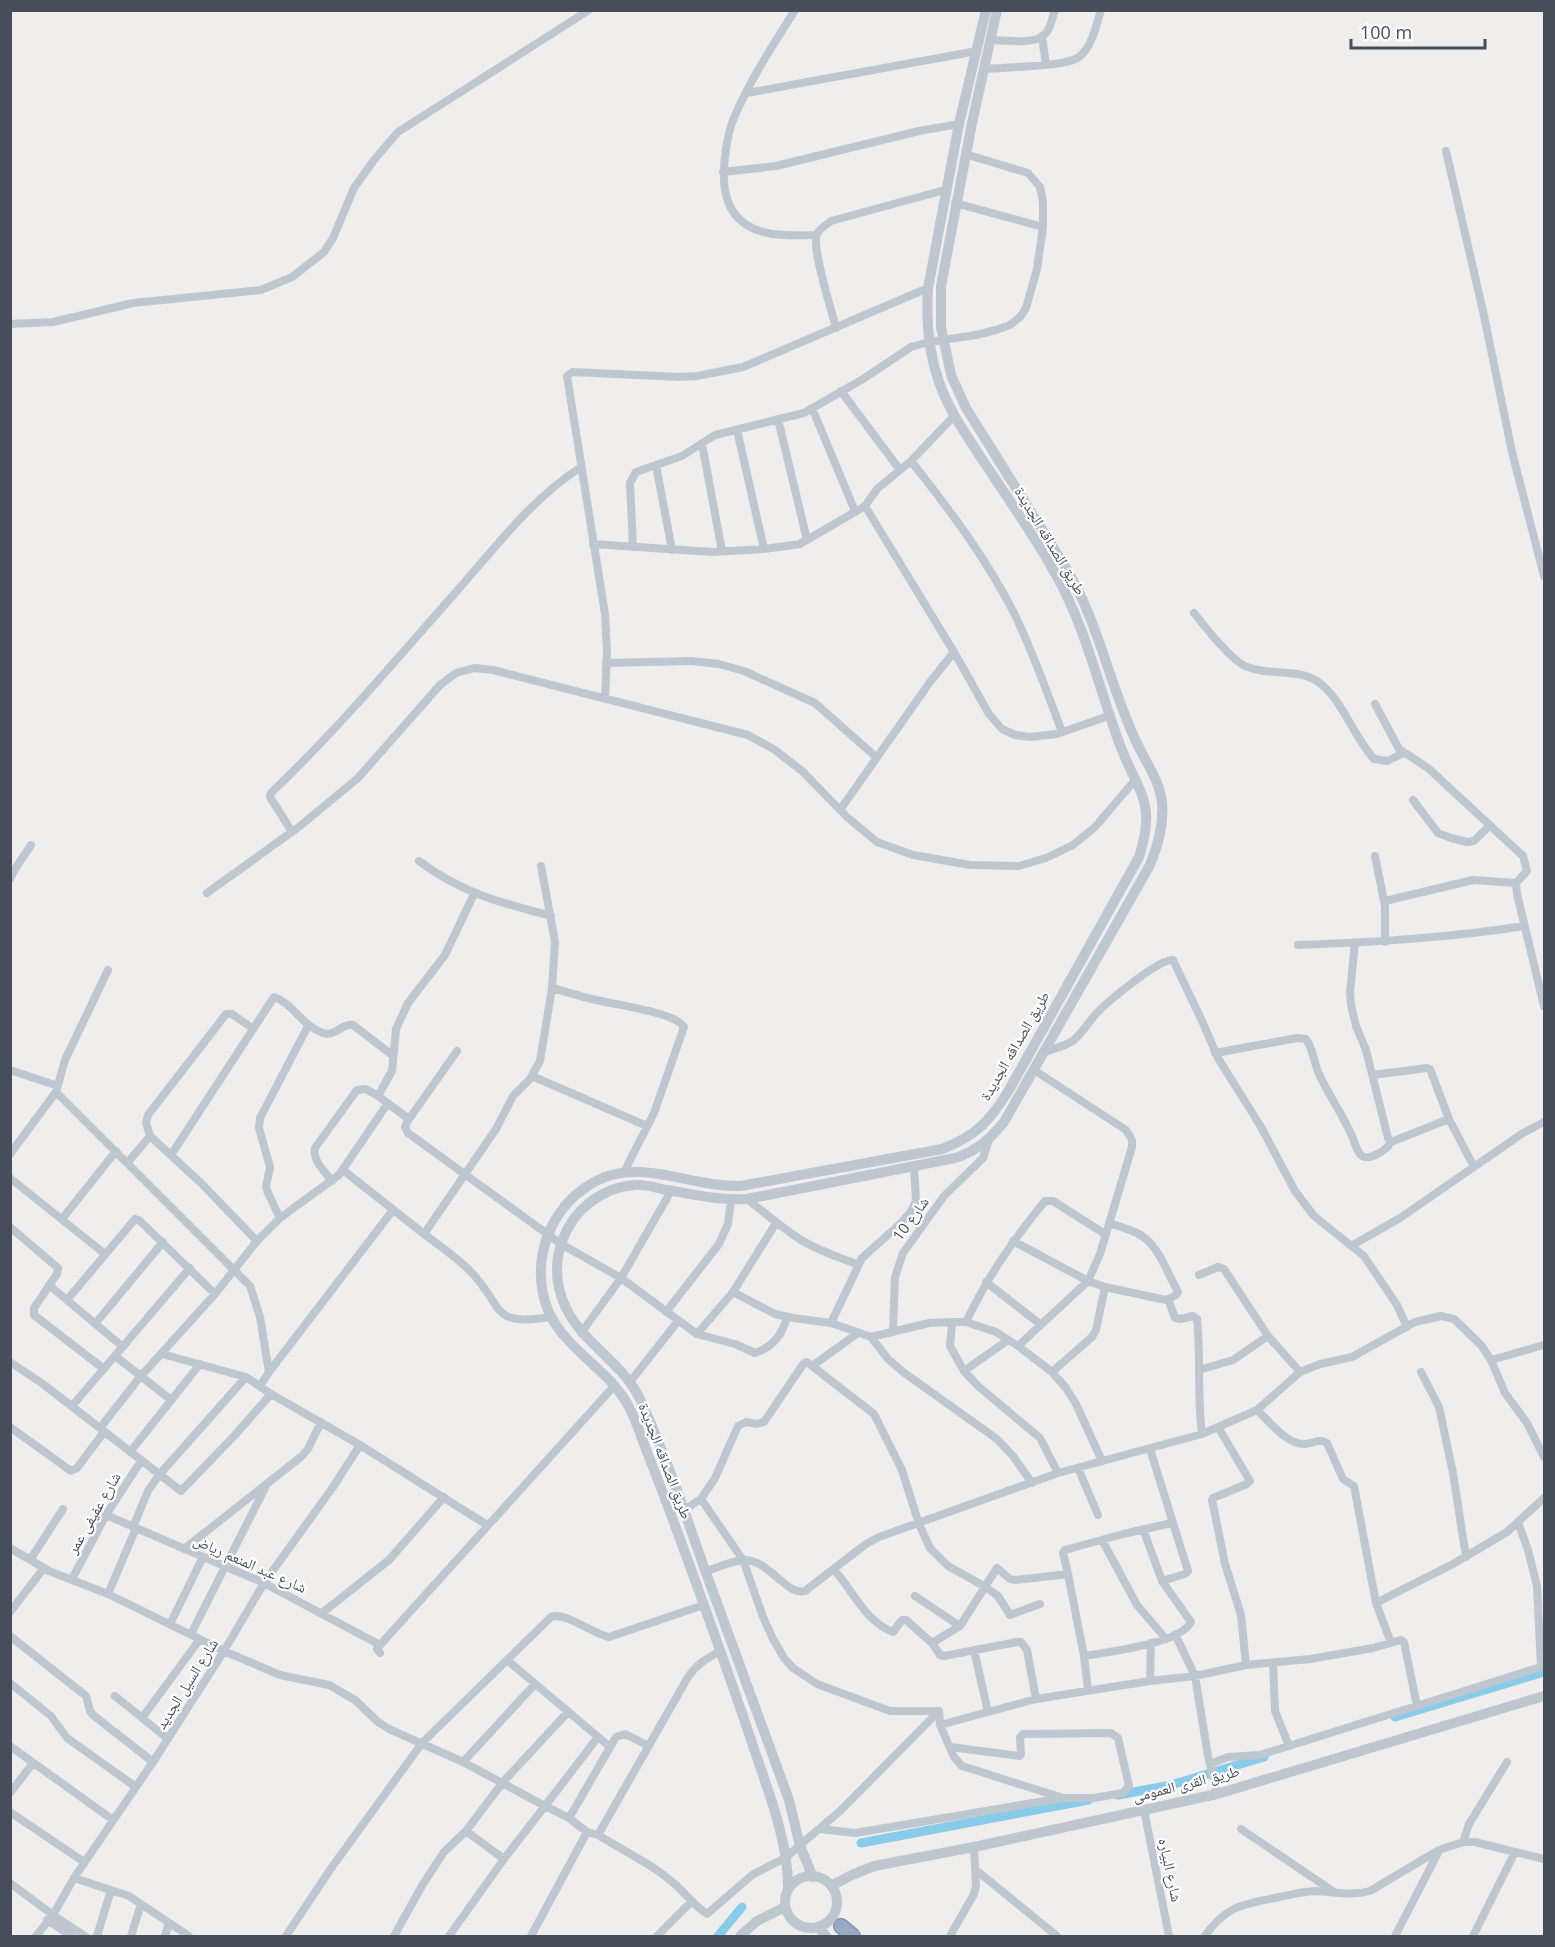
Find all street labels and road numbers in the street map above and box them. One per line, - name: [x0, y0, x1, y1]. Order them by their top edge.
- street label: طريق الصداقه الجديدة: [1010, 483, 1091, 599]
- street label: طريق الصداقه الجديدة: [975, 987, 1054, 1104]
- street label: شارع 10: [888, 1192, 934, 1245]
- street label: طريق الصداقه الجديدة: [634, 1400, 697, 1522]
- street label: شارع عفيفى عمر: [61, 1468, 125, 1558]
- street label: شارع عبد المنعم رياض: [190, 1529, 310, 1598]
- street label: شارع السيل الجديد: [150, 1634, 223, 1733]
- street label: طريق القرى العمومى: [1130, 1760, 1242, 1807]
- street label: شارع البياره: [1153, 1836, 1188, 1904]

